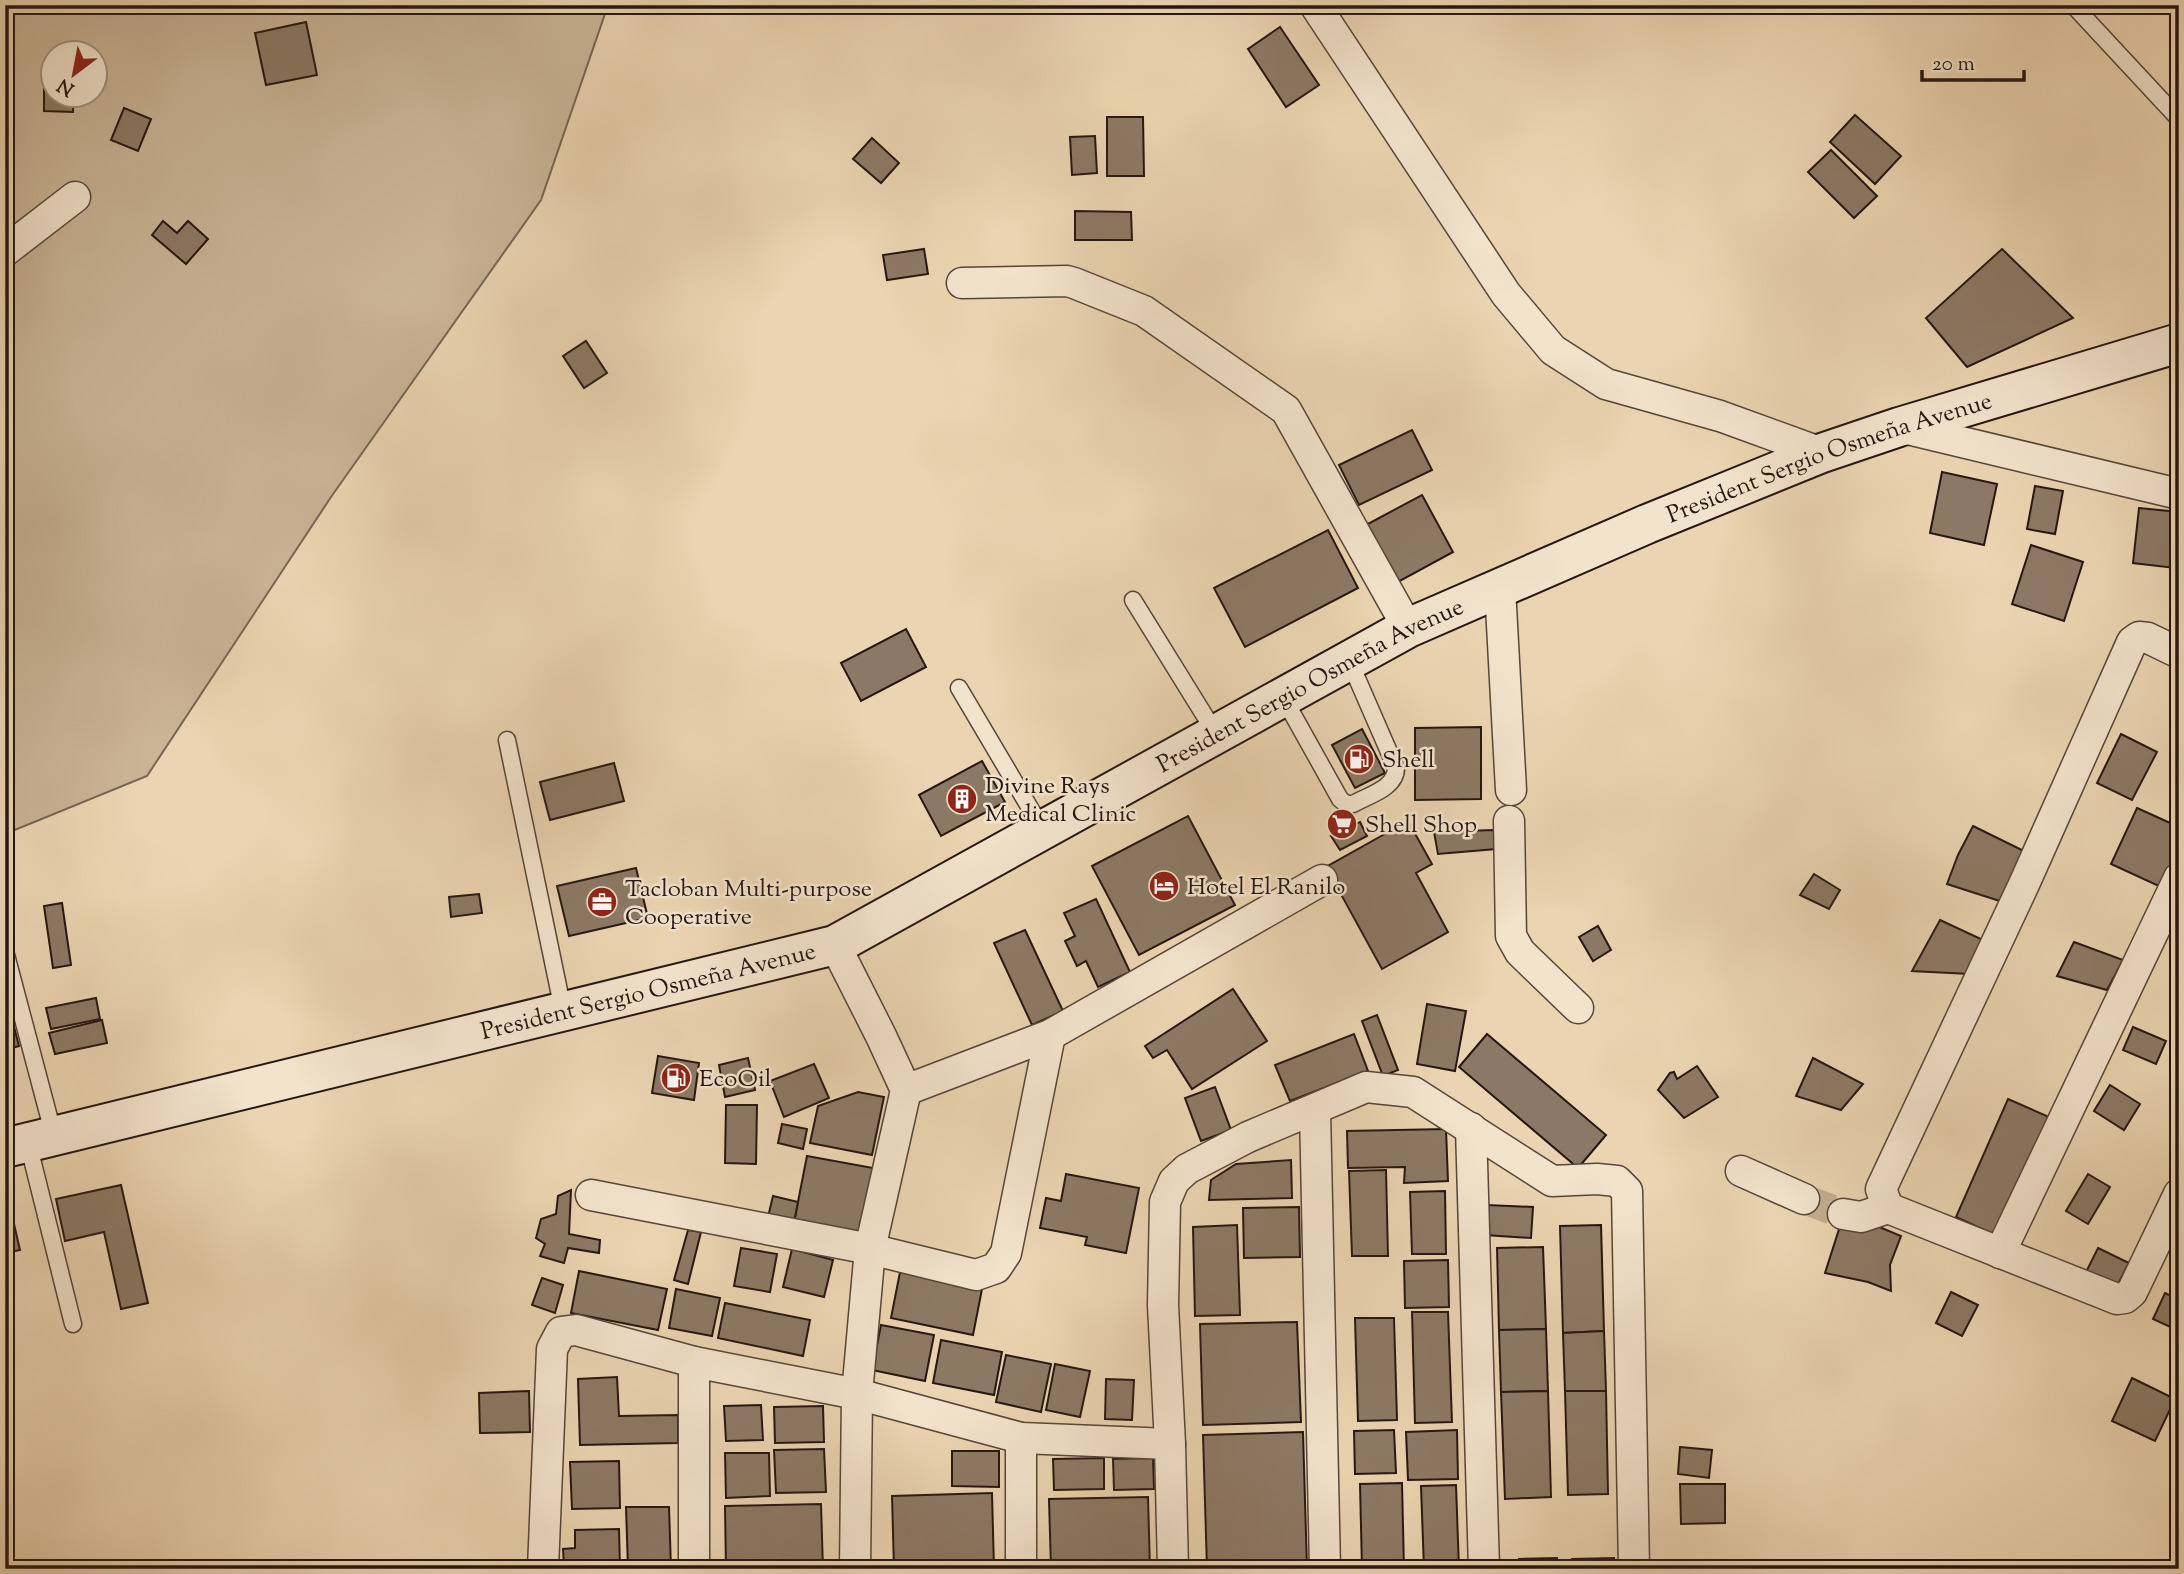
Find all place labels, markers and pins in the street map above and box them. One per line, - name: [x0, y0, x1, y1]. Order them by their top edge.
- fuel station icon: Shell: [1342, 742, 1376, 776]
- place label: Shell: [1382, 744, 1435, 778]
- place label: Divine Rays Medical Clinic: [985, 770, 1137, 832]
- building icon: Divine Rays Medical Clinic: [945, 782, 979, 816]
- supermarket icon: Shell Shop: [1325, 807, 1359, 841]
- place label: Shell Shop: [1365, 809, 1477, 843]
- hotel icon: Hotel El Ranilo: [1147, 869, 1181, 903]
- place label: Hotel El Ranilo: [1187, 871, 1345, 905]
- place label: Tacloban Multi-purpose Cooperative: [625, 873, 872, 935]
- office icon: Tacloban Multi-purpose Cooperative: [585, 885, 619, 919]
- fuel station icon: EcoOil: [659, 1061, 693, 1095]
- place label: EcoOil: [699, 1063, 772, 1097]

